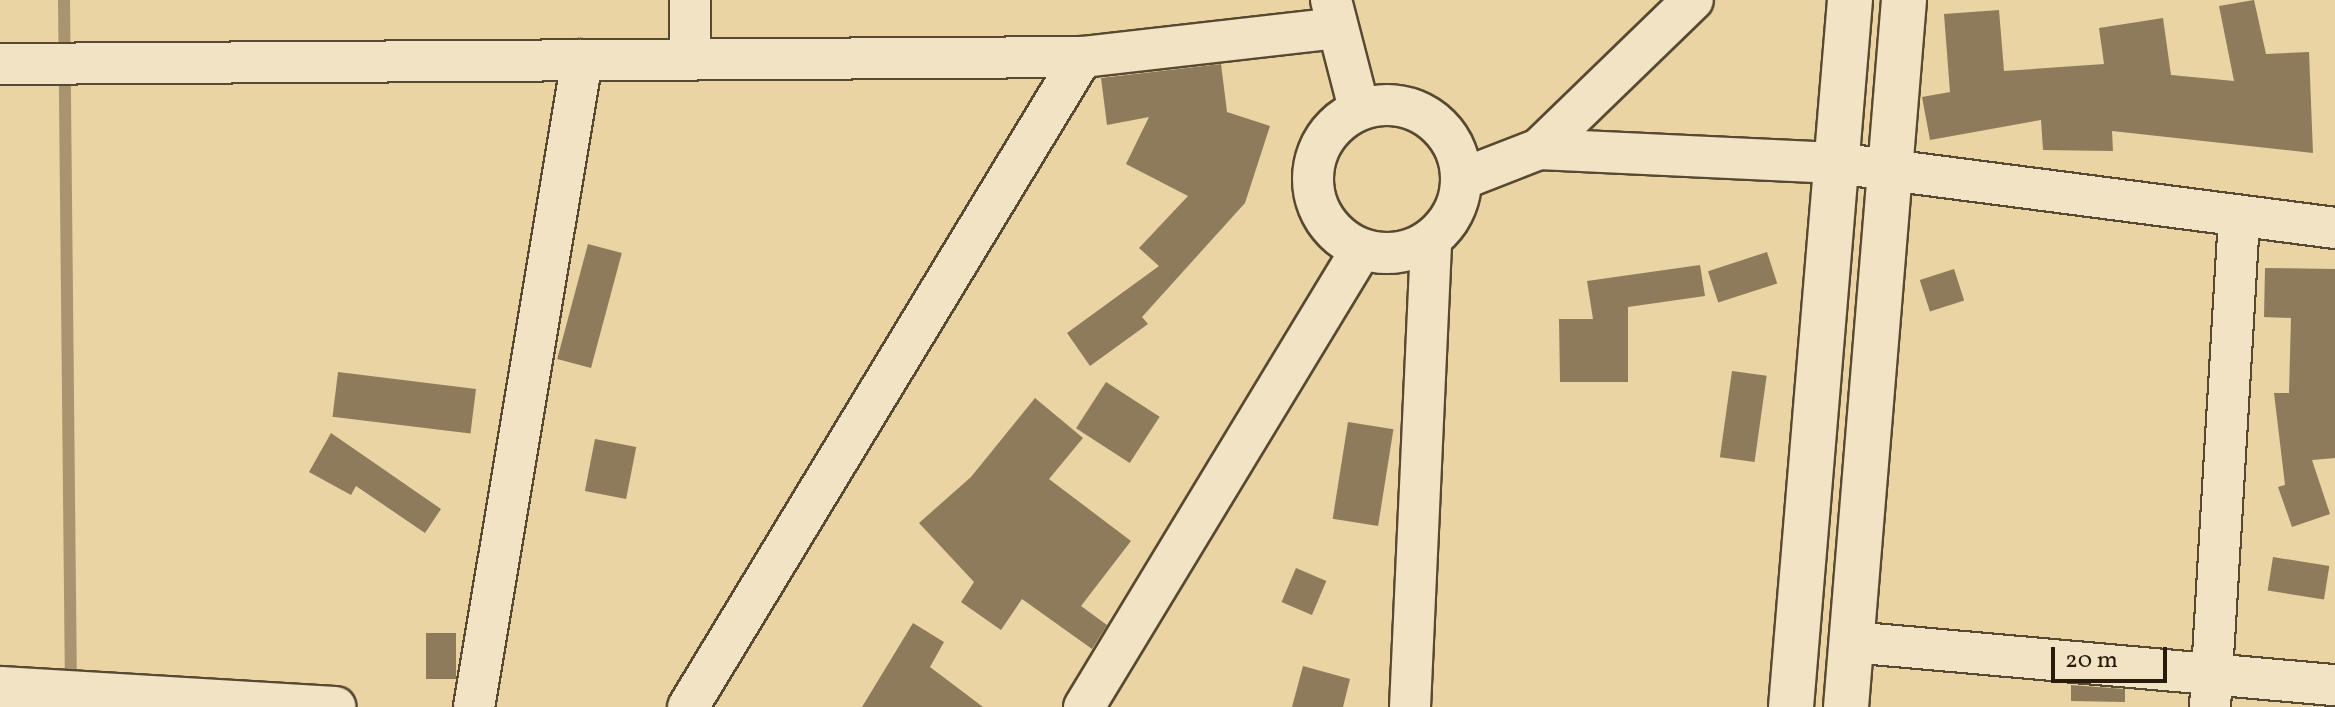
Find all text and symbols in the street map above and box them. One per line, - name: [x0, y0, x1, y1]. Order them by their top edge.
- scale bar: [2055, 631, 2171, 681]
- text: 20 m: [2065, 644, 2118, 678]

